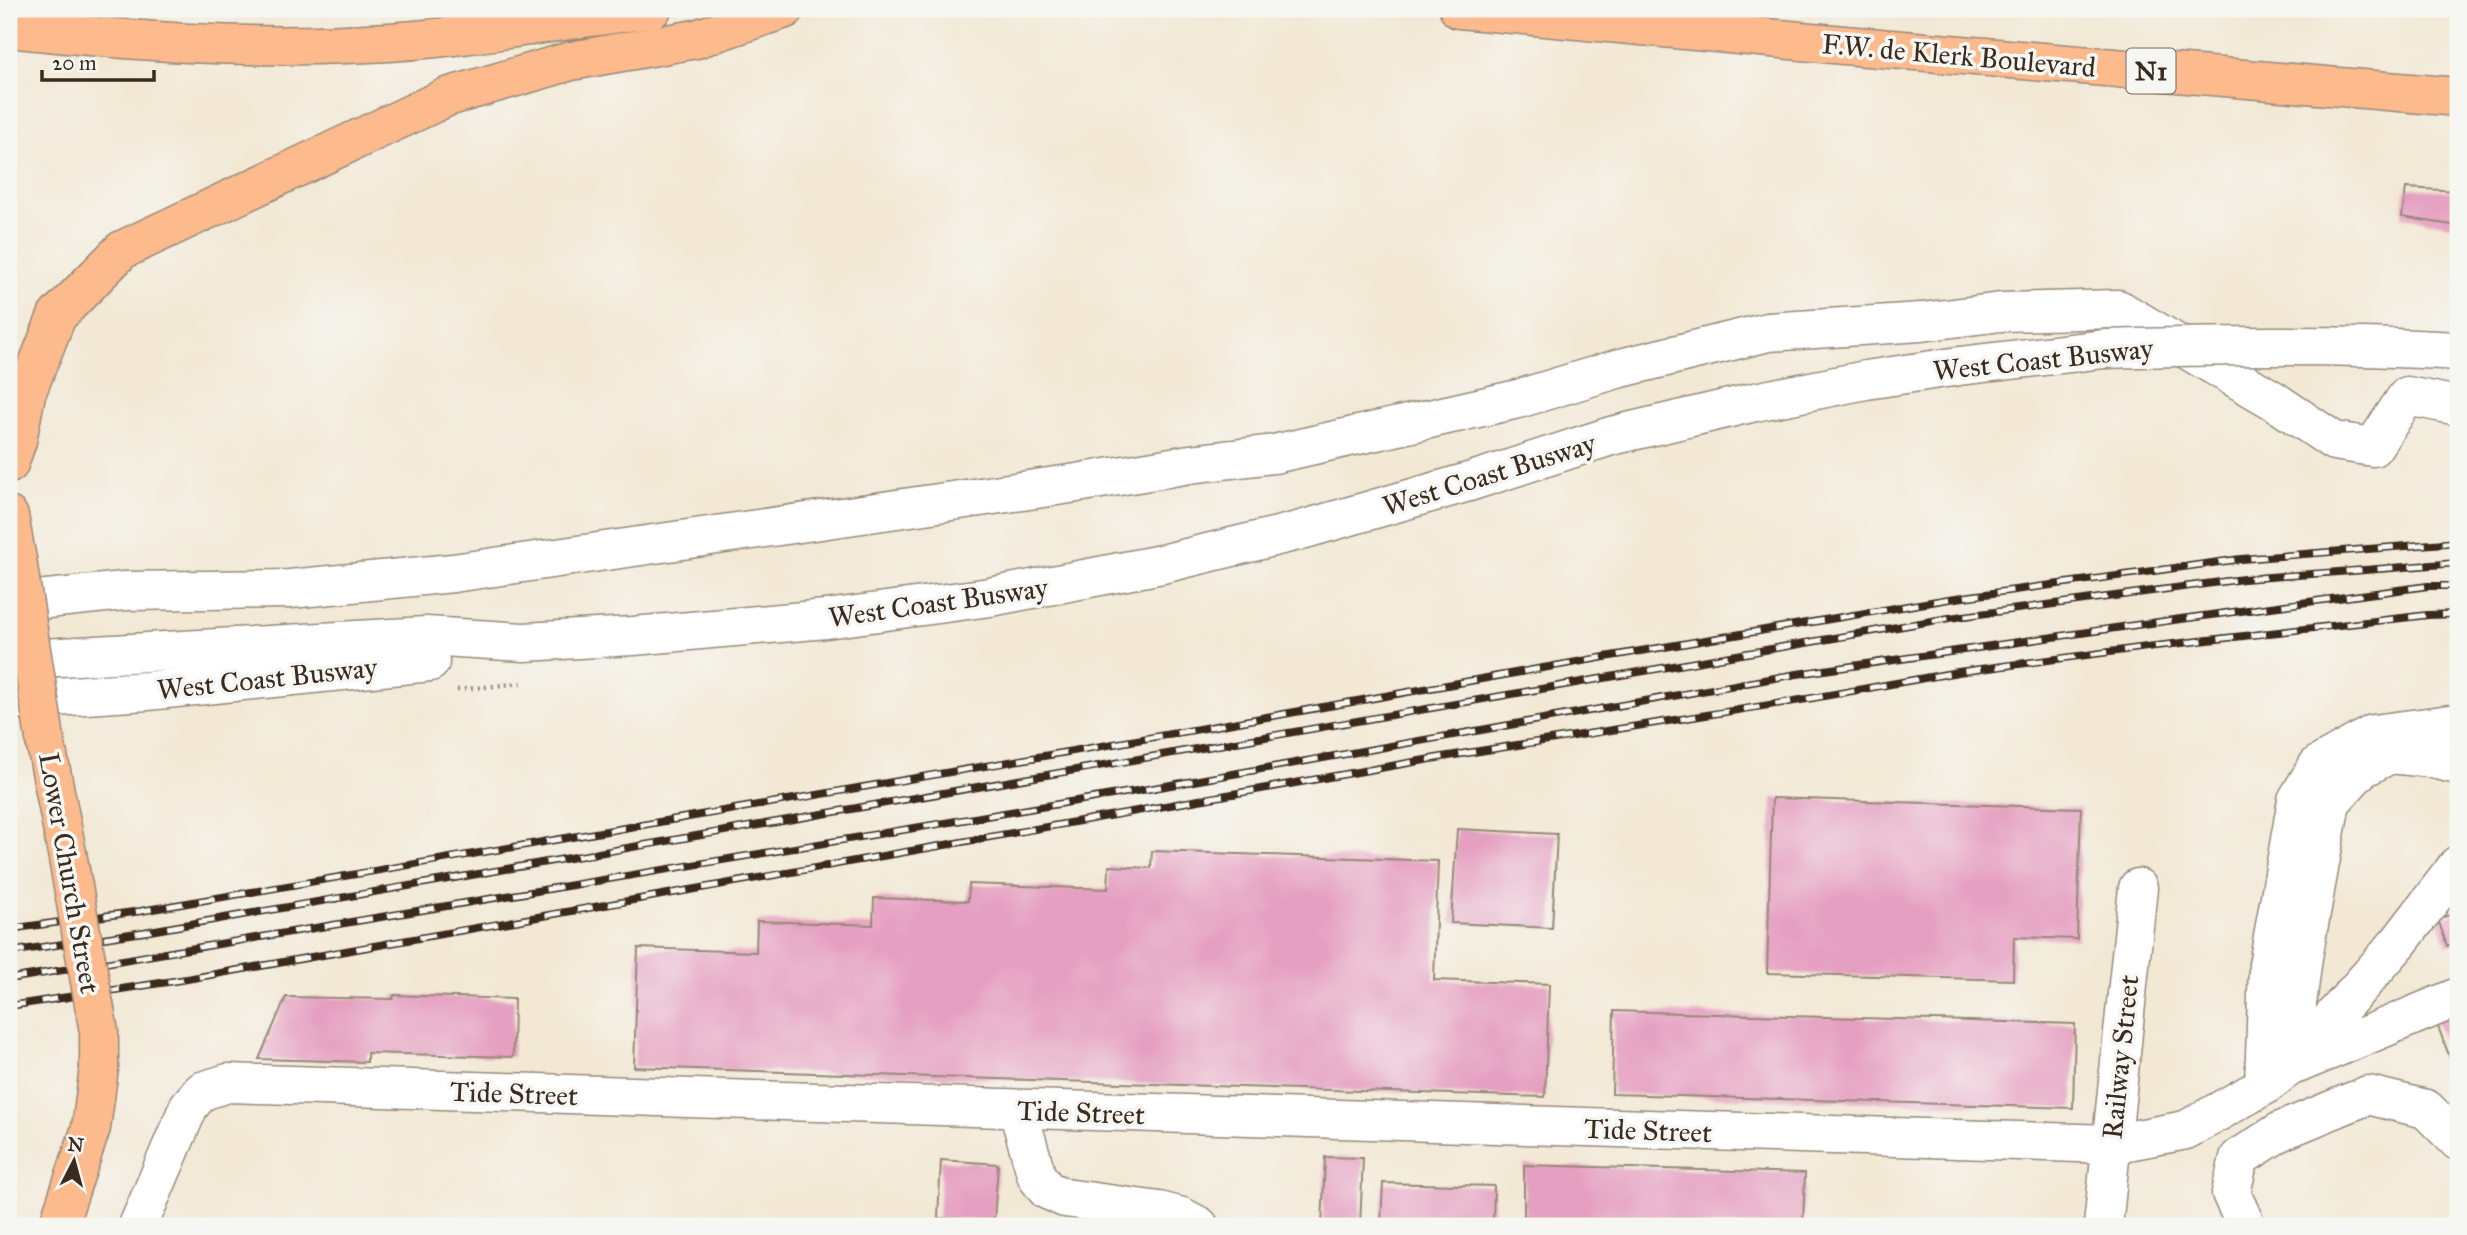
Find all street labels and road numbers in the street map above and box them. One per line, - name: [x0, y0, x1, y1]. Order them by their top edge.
- street label: F.W. de Klerk Boulevard: [1821, 26, 2097, 85]
- road number: N1: [2126, 48, 2176, 94]
- street label: West Coast Busway: [1931, 330, 2156, 388]
- street label: West Coast Busway: [1378, 425, 1601, 524]
- street label: West Coast Busway: [826, 570, 1051, 635]
- street label: West Coast Busway: [155, 649, 380, 707]
- street label: Lower Church Street: [31, 750, 108, 996]
- street label: Railway Street: [2094, 973, 2147, 1141]
- street label: Tide Street: [449, 1074, 579, 1113]
- street label: Tide Street: [1016, 1093, 1146, 1132]
- street label: Tide Street: [1583, 1111, 1713, 1150]

